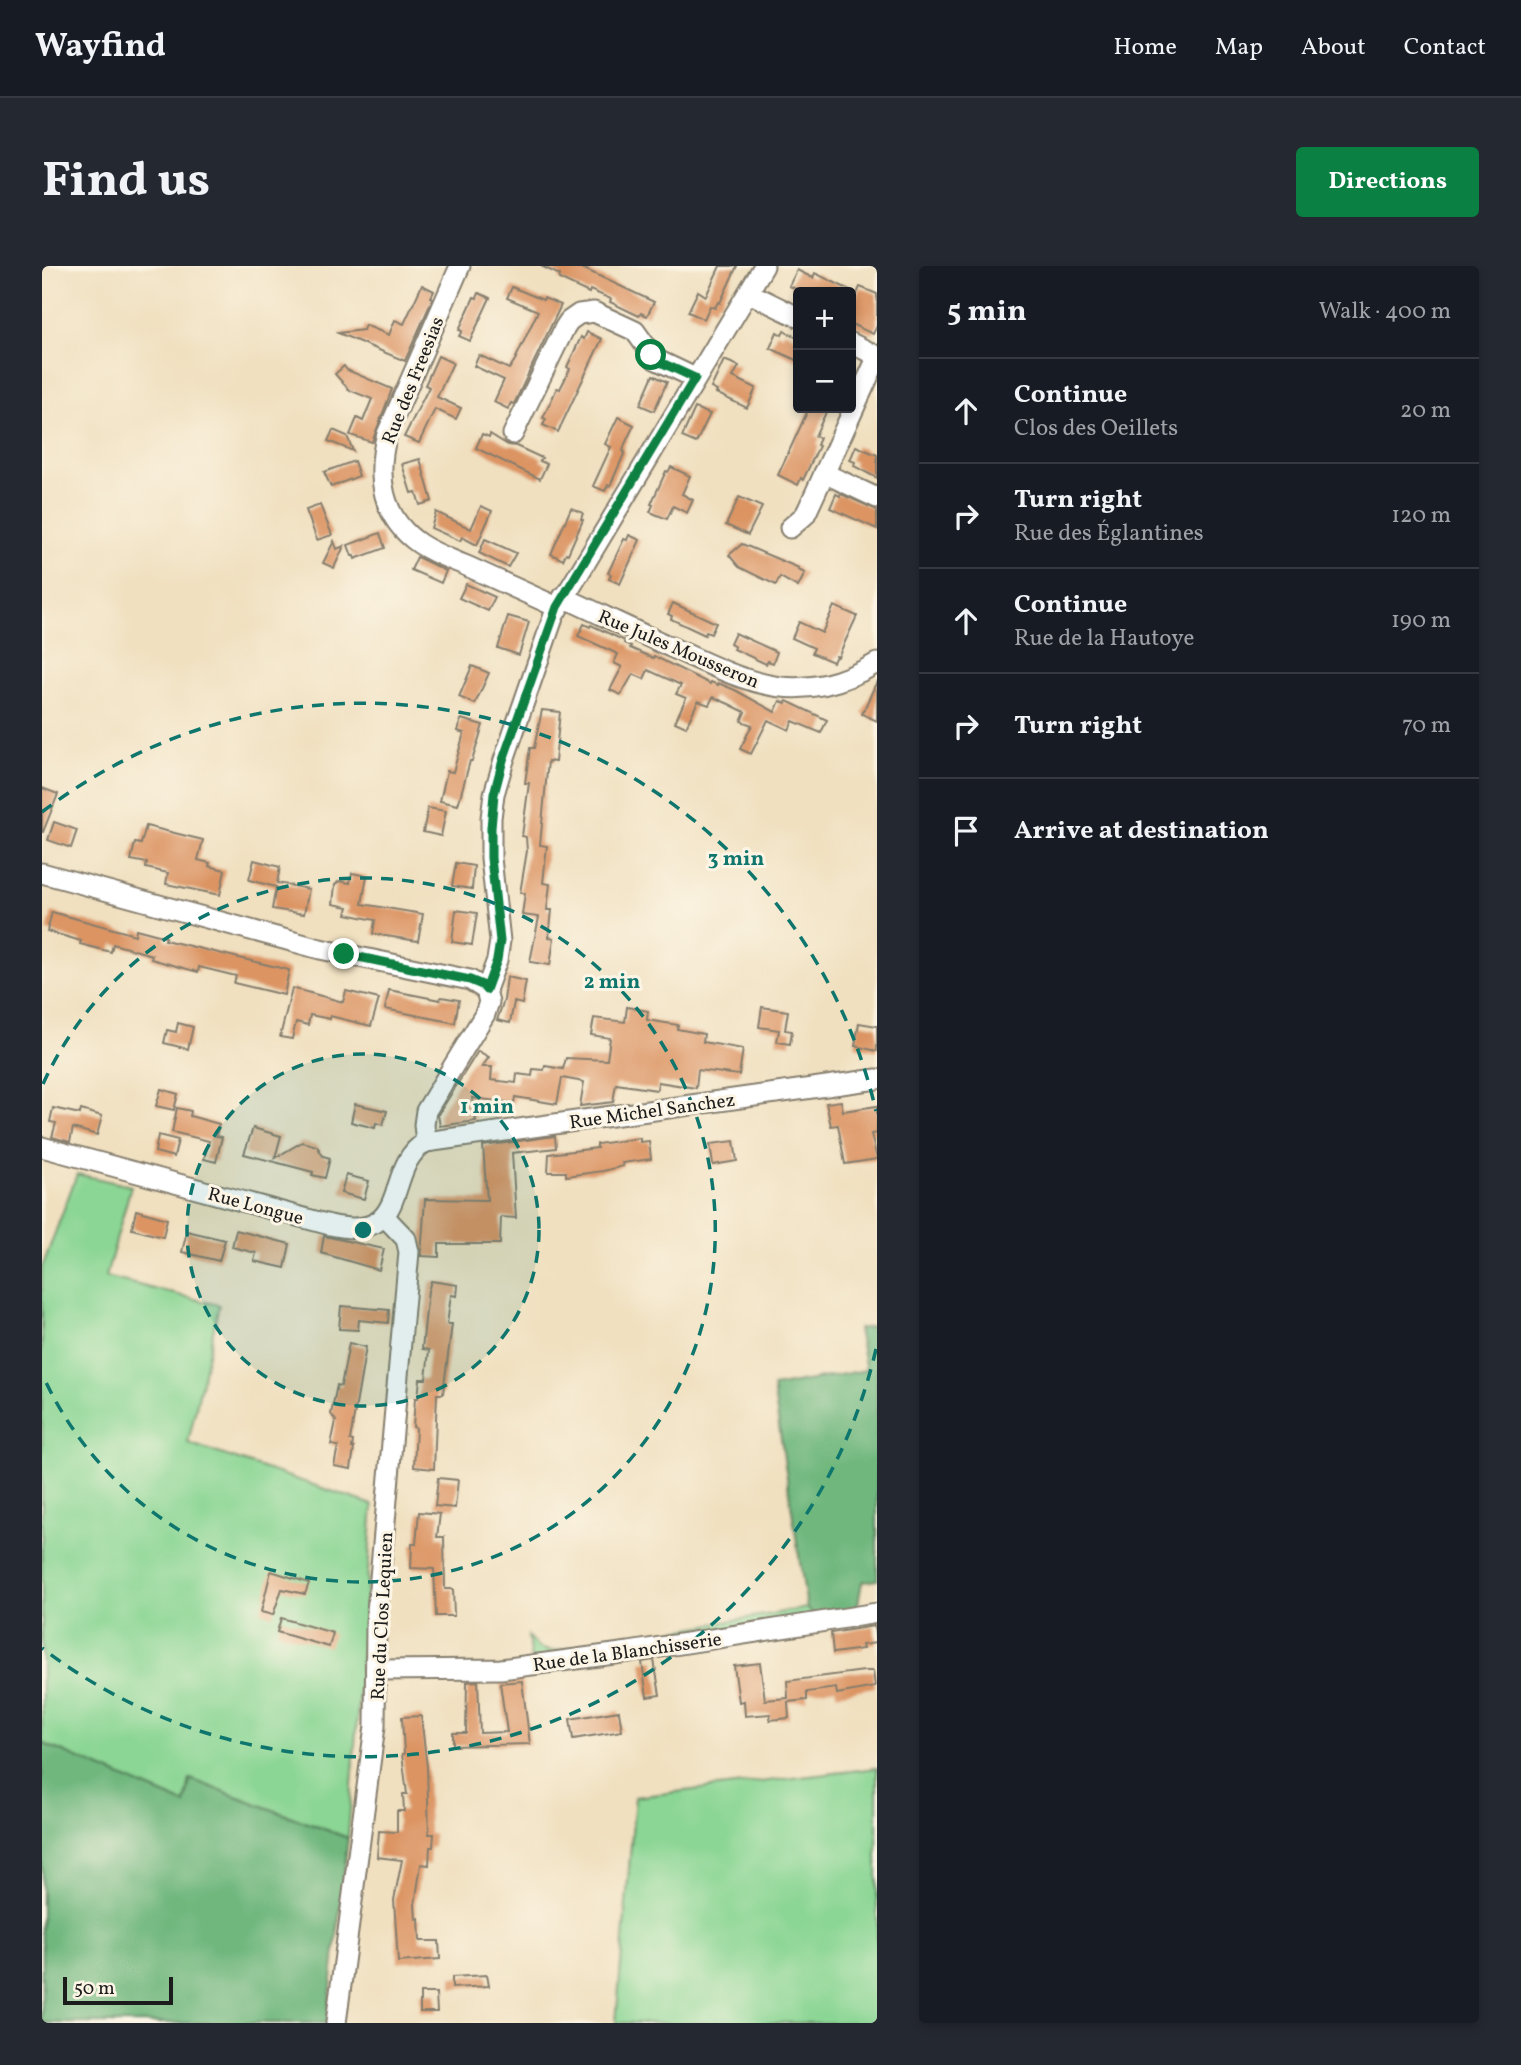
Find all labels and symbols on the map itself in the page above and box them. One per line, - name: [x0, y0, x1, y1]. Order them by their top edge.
- street label: Rue des Freesias: [376, 313, 451, 449]
- route start: [635, 339, 666, 370]
- street label: Rue Jules Mousseron: [594, 604, 763, 696]
- text: 3 min: [708, 845, 764, 874]
- route end: [328, 938, 359, 969]
- text: 2 min: [584, 968, 640, 997]
- street label: Rue Michel Sanchez: [568, 1087, 737, 1136]
- text: 1 min: [460, 1093, 514, 1122]
- street label: Rue Longue: [205, 1182, 306, 1232]
- centre of rings: [351, 1218, 375, 1242]
- street label: Rue du Clos Lequien: [366, 1531, 400, 1701]
- street label: Rue de la Blanchisserie: [531, 1627, 723, 1679]
- scale bar: [63, 1974, 173, 2006]

